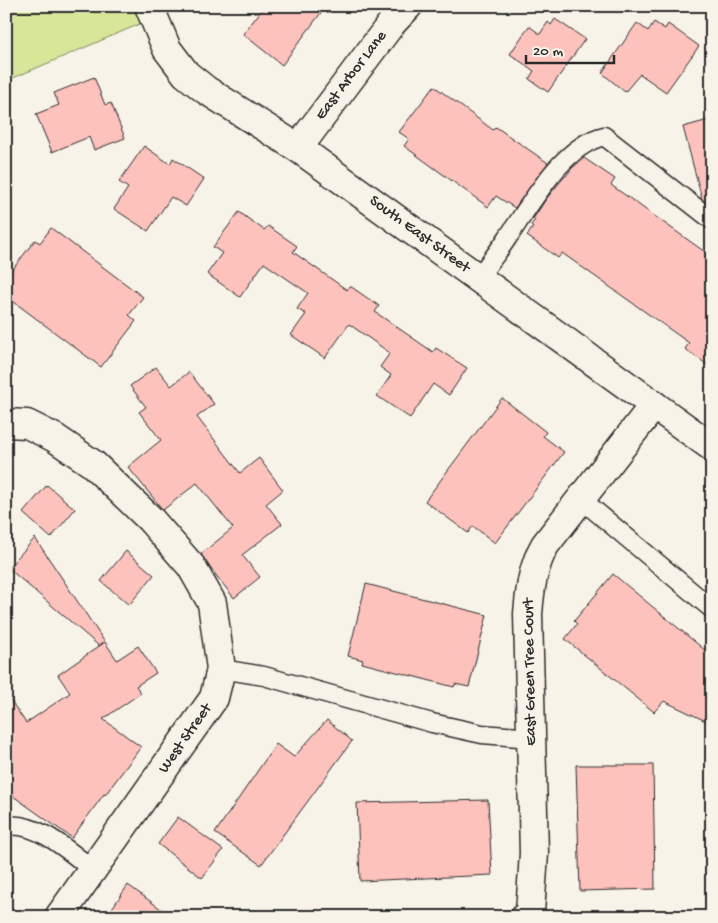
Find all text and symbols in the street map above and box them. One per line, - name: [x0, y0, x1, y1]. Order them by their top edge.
- street label: East Arbor Lane: [312, 27, 392, 124]
- scale bar: [526, 32, 613, 64]
- text: 20 m: [533, 43, 563, 61]
- street label: South East Street: [365, 192, 474, 279]
- street label: East Green Tree Court: [520, 597, 542, 746]
- street label: West Street: [155, 699, 218, 778]

